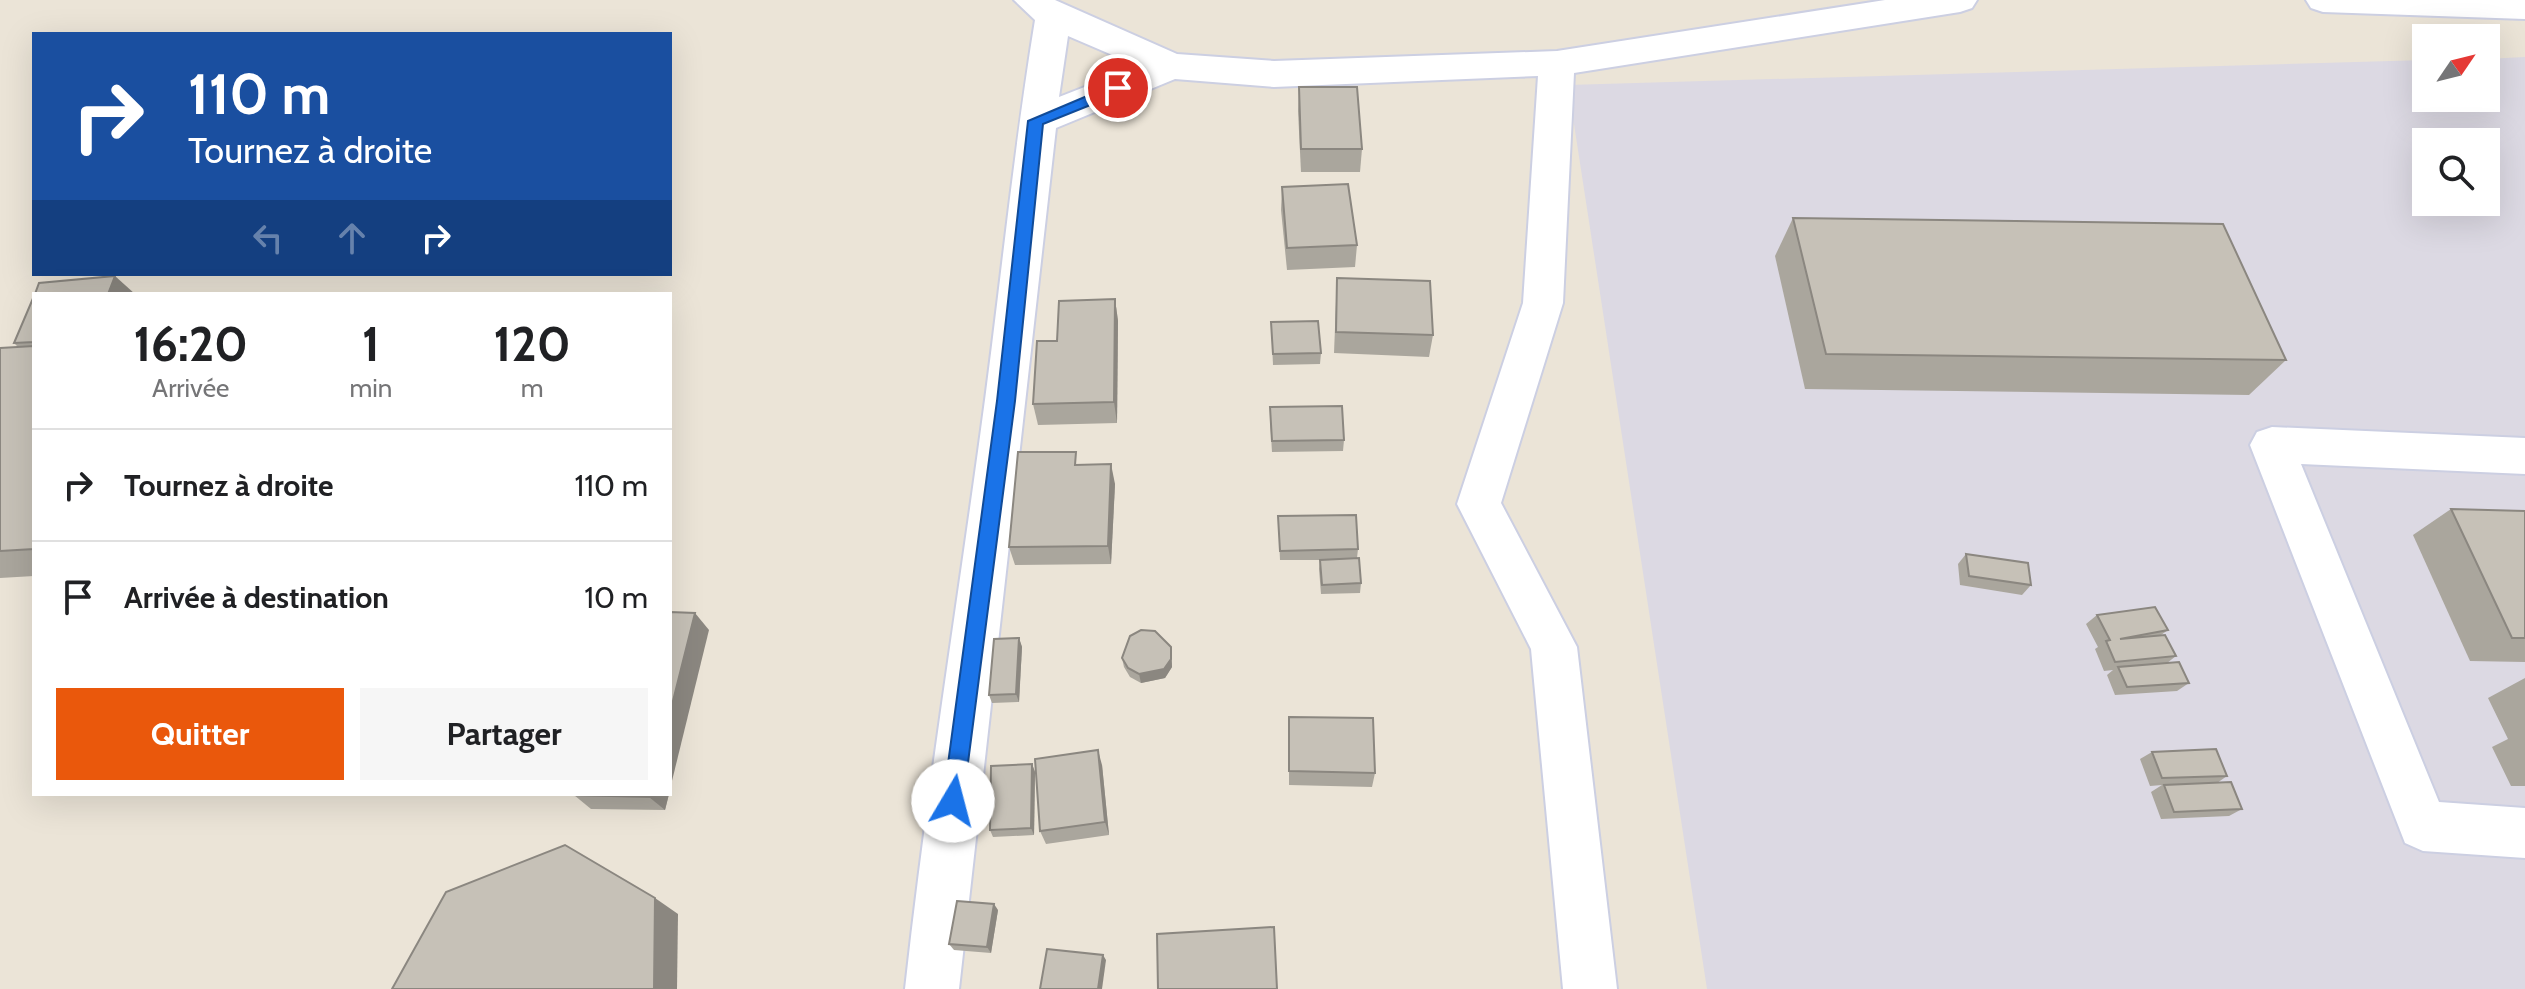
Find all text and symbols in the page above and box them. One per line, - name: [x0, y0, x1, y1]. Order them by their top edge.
- north arrow: [2412, 24, 2500, 112]
- map controls: [2412, 24, 2500, 216]
- pin: [1084, 54, 1152, 122]
- text: 110 m: [188, 60, 330, 128]
- icon: right: [56, 64, 160, 168]
- icon: arrive: [1096, 66, 1140, 110]
- text: Tournez à droite: [188, 128, 432, 172]
- button: search: [2412, 128, 2500, 216]
- icon: left: [246, 216, 290, 260]
- icon: ahead: [330, 216, 374, 260]
- icon: right: [414, 216, 458, 260]
- text: 16:20: [133, 315, 248, 373]
- text: 1: [362, 315, 380, 373]
- text: 120: [494, 315, 571, 373]
- text: Arrivée: [152, 372, 229, 404]
- text: min: [349, 372, 392, 404]
- text: m: [521, 372, 544, 404]
- icon: right: [56, 463, 100, 507]
- text: Tournez à droite: [124, 467, 333, 504]
- text: 110 m: [574, 467, 648, 504]
- icon: arrive: [56, 575, 100, 619]
- text: Arrivée à destination: [124, 579, 389, 616]
- text: 10 m: [584, 579, 648, 616]
- button: Quitter: [56, 688, 344, 780]
- button: Partager: [360, 688, 648, 780]
- position arrow: [911, 759, 995, 843]

